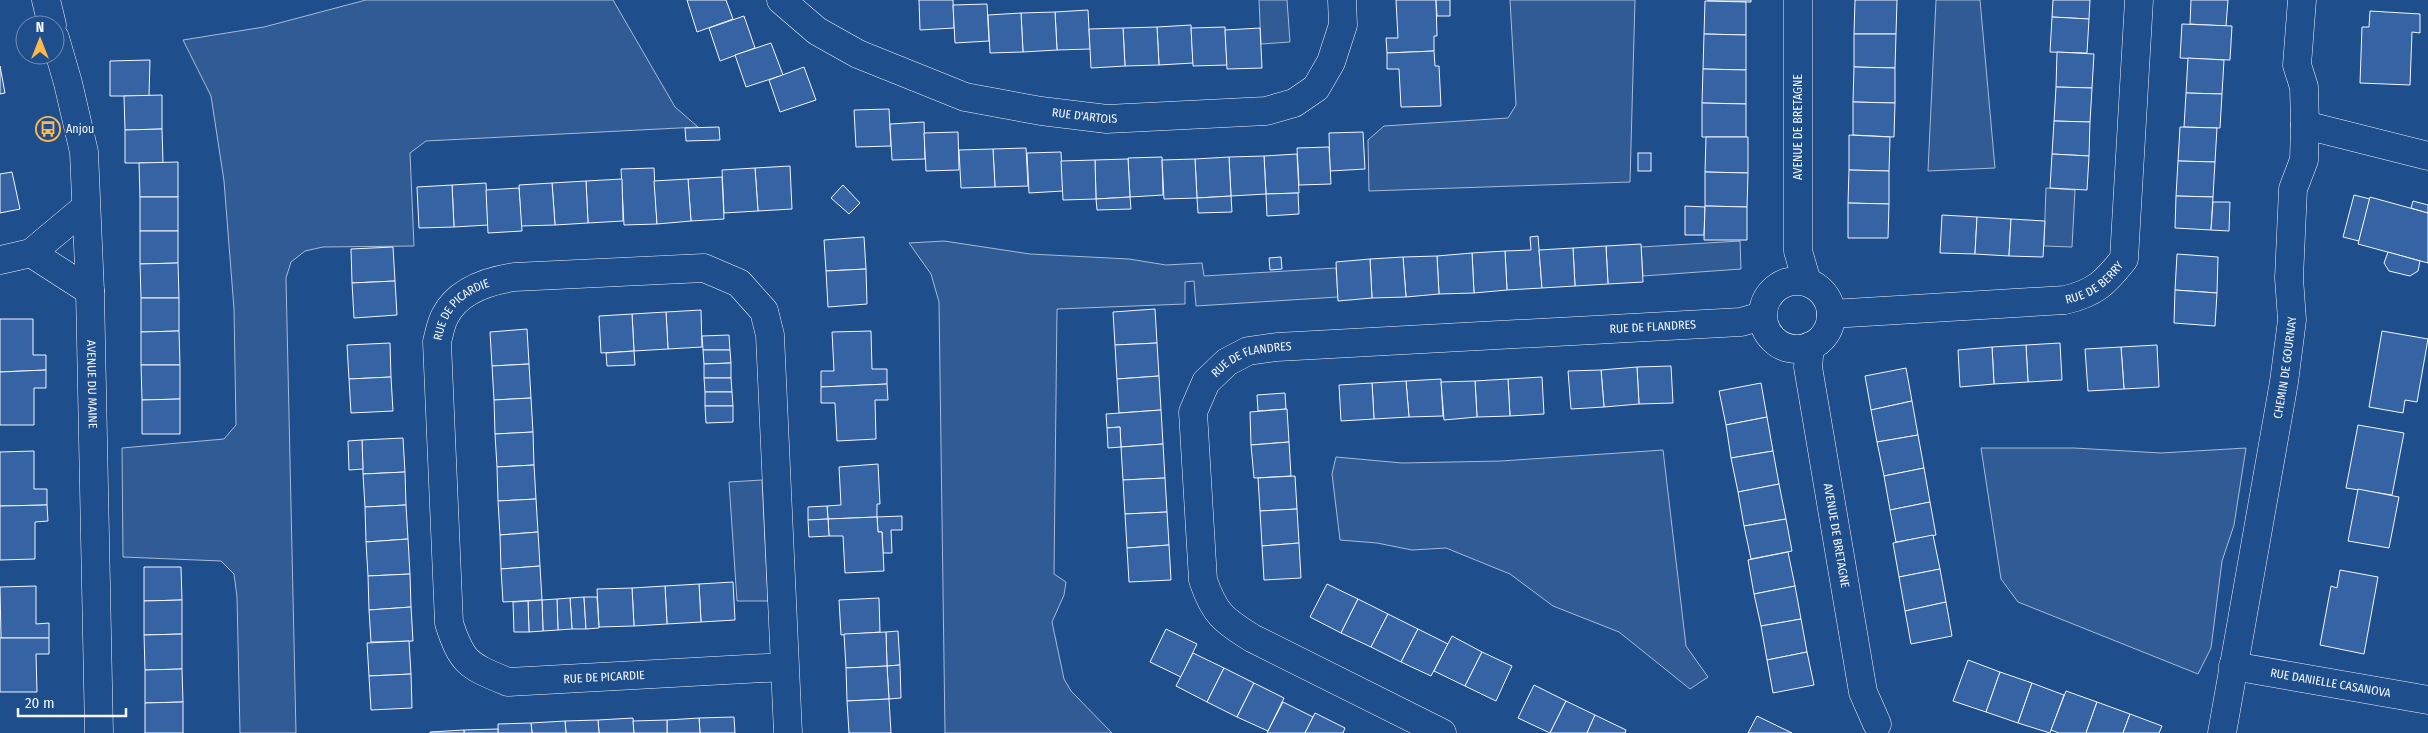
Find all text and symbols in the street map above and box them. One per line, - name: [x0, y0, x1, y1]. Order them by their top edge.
- north arrow: [15, 15, 65, 65]
- text: N: [36, 19, 44, 36]
- street label: AVENUE DE BRETAGNE: [1791, 74, 1805, 180]
- street label: RUE D'ARTOIS: [1051, 105, 1118, 126]
- bus stop icon: Anjou: [35, 116, 61, 142]
- place label: Anjou: [66, 122, 94, 136]
- street label: RUE DE BERRY: [2064, 259, 2126, 307]
- street label: RUE DE PICARDIE: [431, 276, 491, 342]
- street label: CHEMIN DE GOURNAY: [2271, 316, 2299, 420]
- street label: RUE DE FLANDRES: [1609, 317, 1696, 336]
- street label: RUE DE FLANDRES: [1208, 339, 1292, 380]
- street label: AVENUE DU MAINE: [84, 340, 100, 429]
- street label: AVENUE DE BRETAGNE: [1821, 482, 1852, 589]
- street label: RUE DANIELLE CASANOVA: [2269, 666, 2393, 701]
- street label: RUE DE PICARDIE: [563, 668, 645, 686]
- scale bar: [18, 686, 125, 718]
- text: 20 m: [25, 694, 55, 712]

